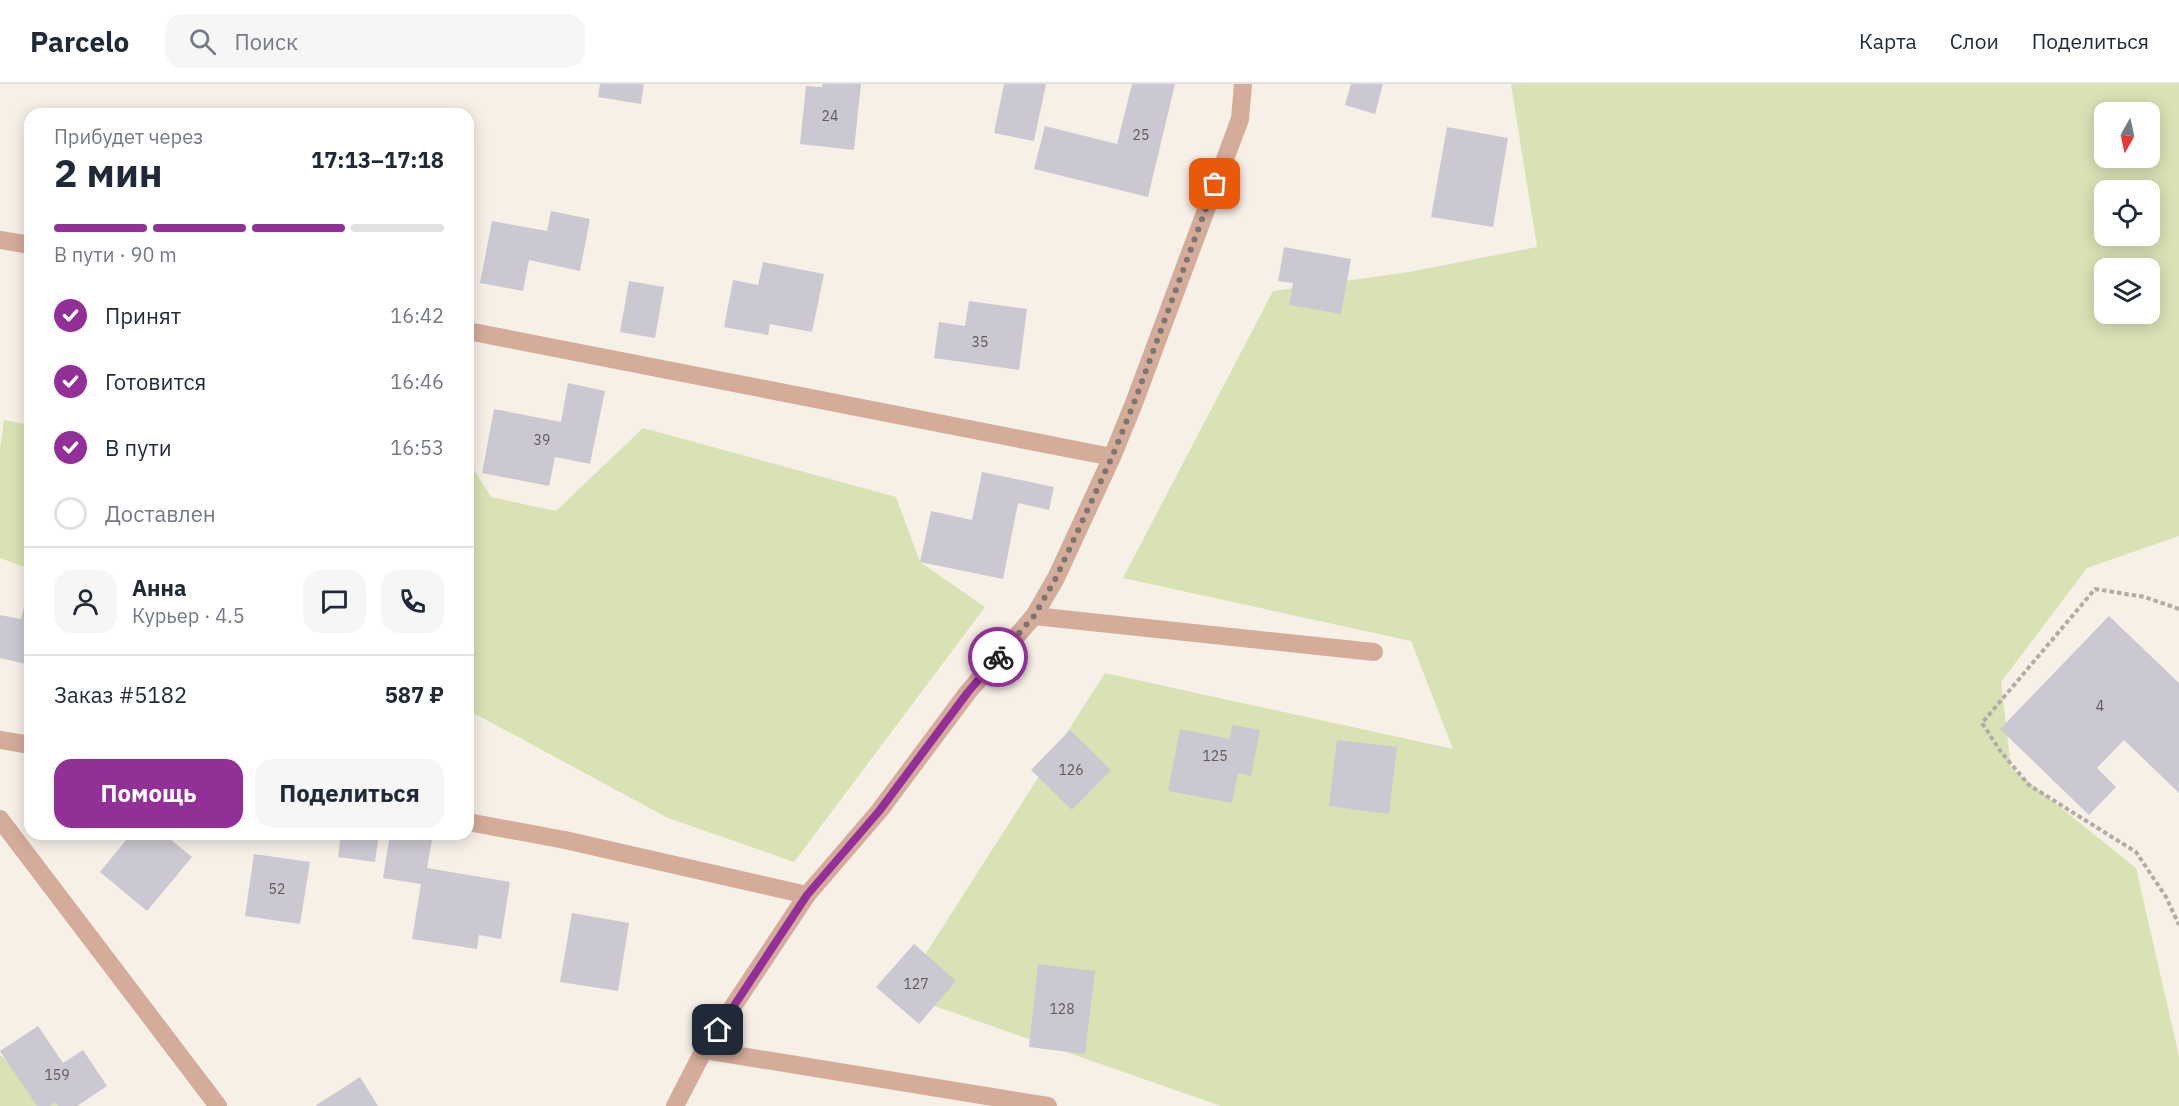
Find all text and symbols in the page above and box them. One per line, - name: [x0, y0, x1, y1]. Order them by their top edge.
- search box: [165, 14, 585, 68]
- text: Parcelo: [30, 23, 129, 60]
- icon: search: [186, 25, 219, 58]
- text: Поиск: [234, 27, 298, 56]
- text: Карта: [1859, 27, 1917, 55]
- text: Слои: [1950, 27, 1999, 55]
- text: Поделиться: [2032, 27, 2149, 55]
- north arrow: [2094, 102, 2160, 168]
- map controls: [2094, 102, 2160, 324]
- house number: 24: [822, 107, 838, 125]
- text: Прибудет через: [54, 123, 203, 150]
- house number: 25: [1133, 126, 1149, 144]
- text: 17:13–17:18: [311, 145, 444, 174]
- text: 2 мин: [54, 147, 163, 198]
- pin: [1189, 158, 1240, 209]
- icon: bag: [1198, 167, 1231, 200]
- button: locate: [2094, 180, 2160, 246]
- text: В пути · 90 m: [54, 241, 177, 268]
- button: layers: [2094, 258, 2160, 324]
- icon: check: [54, 299, 87, 332]
- text: Принят: [105, 301, 181, 330]
- text: 16:42: [390, 302, 444, 329]
- house number: 35: [972, 333, 988, 351]
- icon: check: [54, 365, 87, 398]
- text: Готовится: [105, 367, 206, 396]
- text: 16:46: [390, 368, 444, 395]
- icon: check: [54, 431, 87, 464]
- house number: 39: [534, 431, 550, 449]
- text: В пути: [105, 433, 172, 462]
- text: 16:53: [390, 434, 444, 461]
- text: Доставлен: [105, 499, 216, 528]
- button: person: [54, 570, 117, 633]
- button: chat: [303, 570, 366, 633]
- button: phone: [381, 570, 444, 633]
- text: Анна: [132, 573, 187, 602]
- text: Курьер · 4.5: [132, 602, 245, 629]
- courier: [968, 627, 1028, 687]
- icon: bike: [982, 641, 1015, 674]
- text: Заказ #5182: [54, 680, 187, 709]
- text: 587 ₽: [385, 680, 444, 709]
- house number: 4: [2096, 697, 2104, 715]
- house number: 125: [1202, 747, 1228, 765]
- button: Помощь: [54, 759, 243, 828]
- button: Поделиться: [255, 759, 444, 828]
- house number: 126: [1058, 761, 1084, 779]
- house number: 52: [269, 880, 285, 898]
- house number: 127: [903, 975, 929, 993]
- house number: 128: [1049, 1000, 1075, 1018]
- pin: [692, 1004, 743, 1055]
- icon: home: [701, 1013, 734, 1046]
- house number: 159: [44, 1066, 70, 1084]

